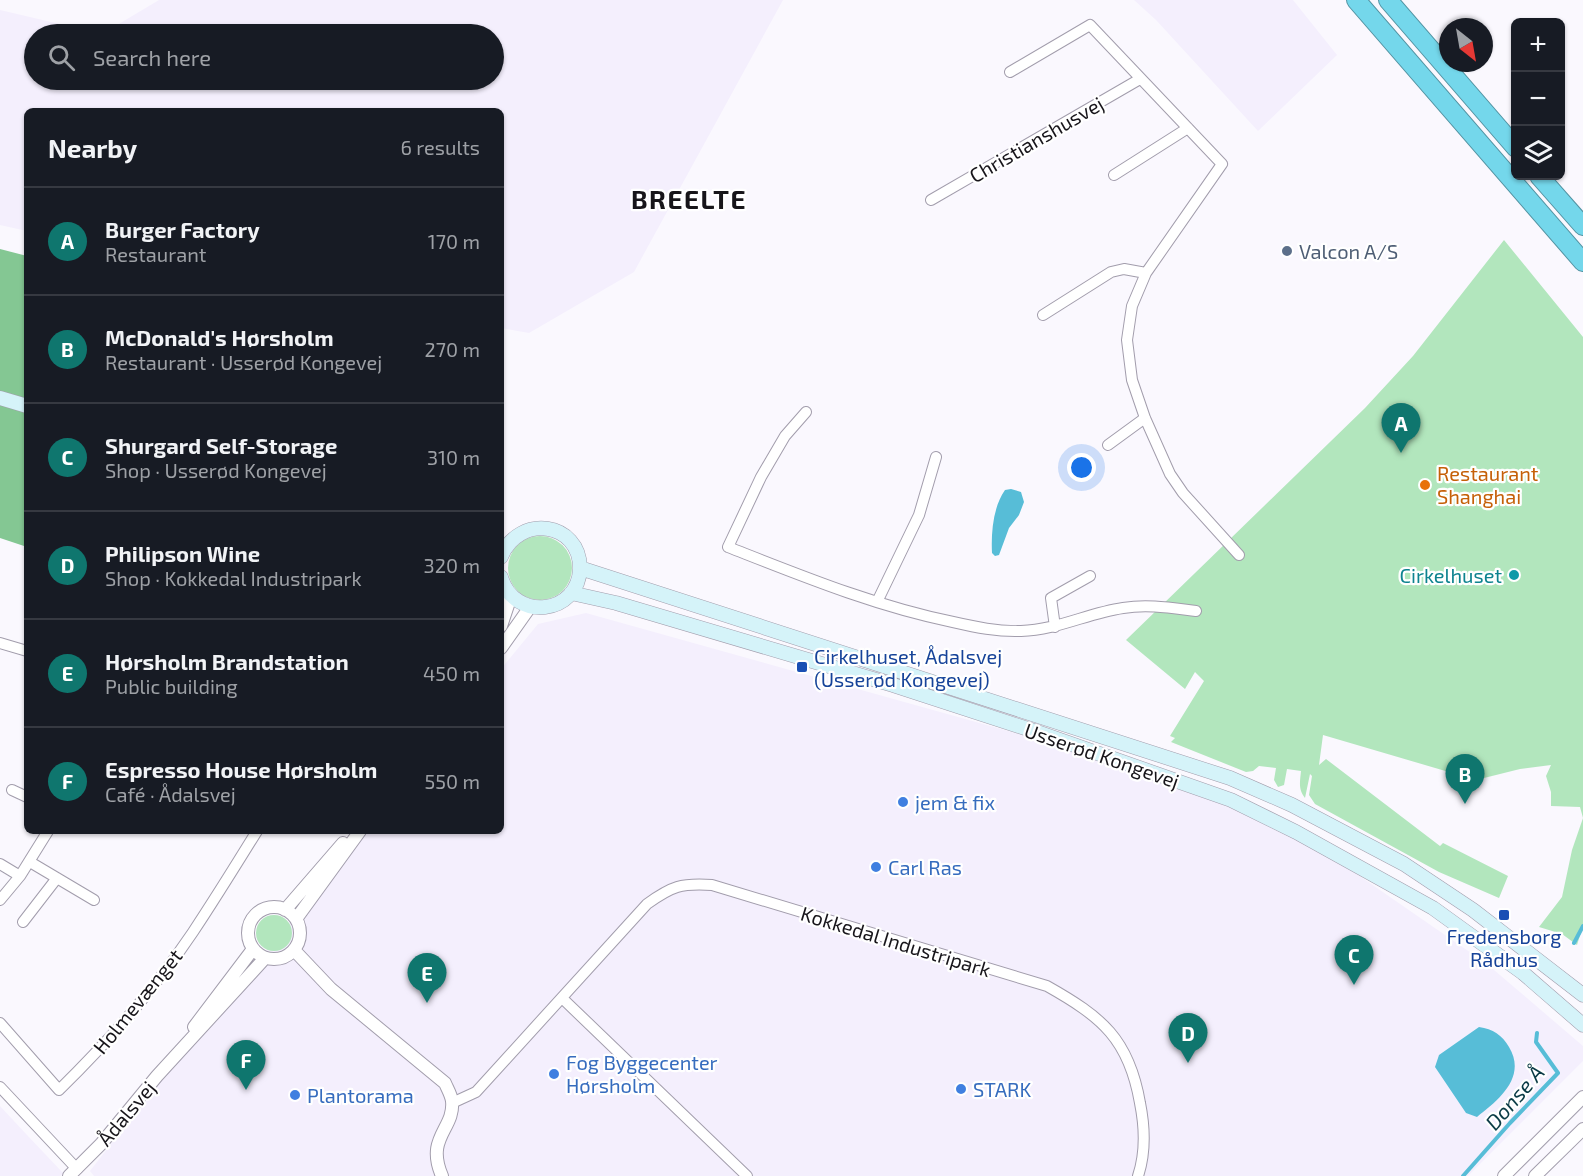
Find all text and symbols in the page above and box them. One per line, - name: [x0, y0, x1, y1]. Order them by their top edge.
- north arrow: [1439, 18, 1493, 72]
- map controls: [1511, 18, 1565, 180]
- button: +: [1511, 18, 1565, 72]
- search box: [24, 24, 504, 90]
- icon: search: [45, 41, 78, 74]
- text: Search here: [93, 44, 211, 70]
- button: −: [1511, 72, 1565, 126]
- street label: Christianshusvej: [965, 91, 1107, 187]
- button: layers: [1511, 126, 1565, 180]
- text: Nearby: [48, 132, 137, 163]
- text: 6 results: [400, 135, 480, 159]
- district label: BREELTE: [631, 183, 747, 214]
- text: Burger Factory: [105, 216, 260, 242]
- text: A: [61, 229, 74, 253]
- text: 170 m: [428, 229, 480, 253]
- place label: Valcon A/S: [1299, 239, 1398, 263]
- text: Restaurant: [105, 242, 206, 266]
- marker: Valcon A/S: [1280, 244, 1294, 258]
- text: McDonald's Hørsholm: [105, 324, 334, 350]
- text: B: [61, 337, 74, 361]
- text: 270 m: [424, 337, 480, 361]
- text: Restaurant · Usserød Kongevej: [105, 350, 382, 374]
- pin: A: [1382, 404, 1420, 453]
- text: Shurgard Self-Storage: [105, 432, 337, 458]
- text: C: [62, 445, 73, 469]
- text: 310 m: [427, 445, 480, 469]
- your location: [1067, 453, 1096, 482]
- text: Shop · Usserød Kongevej: [105, 458, 327, 482]
- place label: Restaurant Shanghai: [1437, 461, 1539, 508]
- marker: Restaurant Shanghai: [1418, 478, 1432, 492]
- text: Philipson Wine: [105, 540, 260, 566]
- text: D: [61, 553, 74, 577]
- text: 320 m: [424, 553, 480, 577]
- place label: Cirkelhuset: [1400, 563, 1502, 587]
- text: Shop · Kokkedal Industripark: [105, 566, 362, 590]
- marker: Cirkelhuset: [1507, 568, 1521, 582]
- place label: Cirkelhuset, Ådalsvej (Usserød Kongevej): [814, 644, 1002, 691]
- text: Hørsholm Brandstation: [105, 648, 349, 674]
- marker: Cirkelhuset, Ådalsvej (Usserød Kongevej): [795, 660, 809, 674]
- text: E: [62, 661, 73, 685]
- text: 450 m: [423, 661, 480, 685]
- text: Public building: [105, 674, 238, 698]
- street label: Usserød Kongevej: [1021, 717, 1183, 793]
- pin: B: [1446, 754, 1484, 804]
- text: Espresso House Hørsholm: [105, 756, 377, 782]
- text: F: [62, 769, 73, 793]
- text: 550 m: [425, 769, 480, 793]
- text: Café · Ådalsvej: [105, 782, 236, 806]
- place label: jem & fix: [915, 790, 995, 814]
- marker: jem & fix: [896, 795, 910, 809]
- place label: Carl Ras: [888, 855, 962, 879]
- marker: Carl Ras: [869, 860, 883, 874]
- street label: Kokkedal Industripark: [798, 901, 994, 981]
- marker: Fredensborg Rådhus: [1497, 908, 1511, 922]
- place label: Fredensborg Rådhus: [1447, 924, 1561, 971]
- pin: C: [1334, 936, 1374, 985]
- street label: Holmevænget: [87, 943, 187, 1058]
- pin: E: [408, 954, 446, 1003]
- pin: D: [1168, 1014, 1208, 1063]
- pin: F: [226, 1040, 266, 1090]
- place label: Fog Byggecenter Hørsholm: [566, 1050, 718, 1097]
- water label: Donse Å: [1479, 1060, 1549, 1134]
- marker: Fog Byggecenter Hørsholm: [547, 1067, 561, 1081]
- street label: Ådalsvej: [92, 1076, 160, 1150]
- place label: STARK: [973, 1077, 1031, 1101]
- marker: STARK: [954, 1082, 968, 1096]
- place label: Plantorama: [307, 1083, 414, 1107]
- marker: Plantorama: [288, 1088, 302, 1102]

